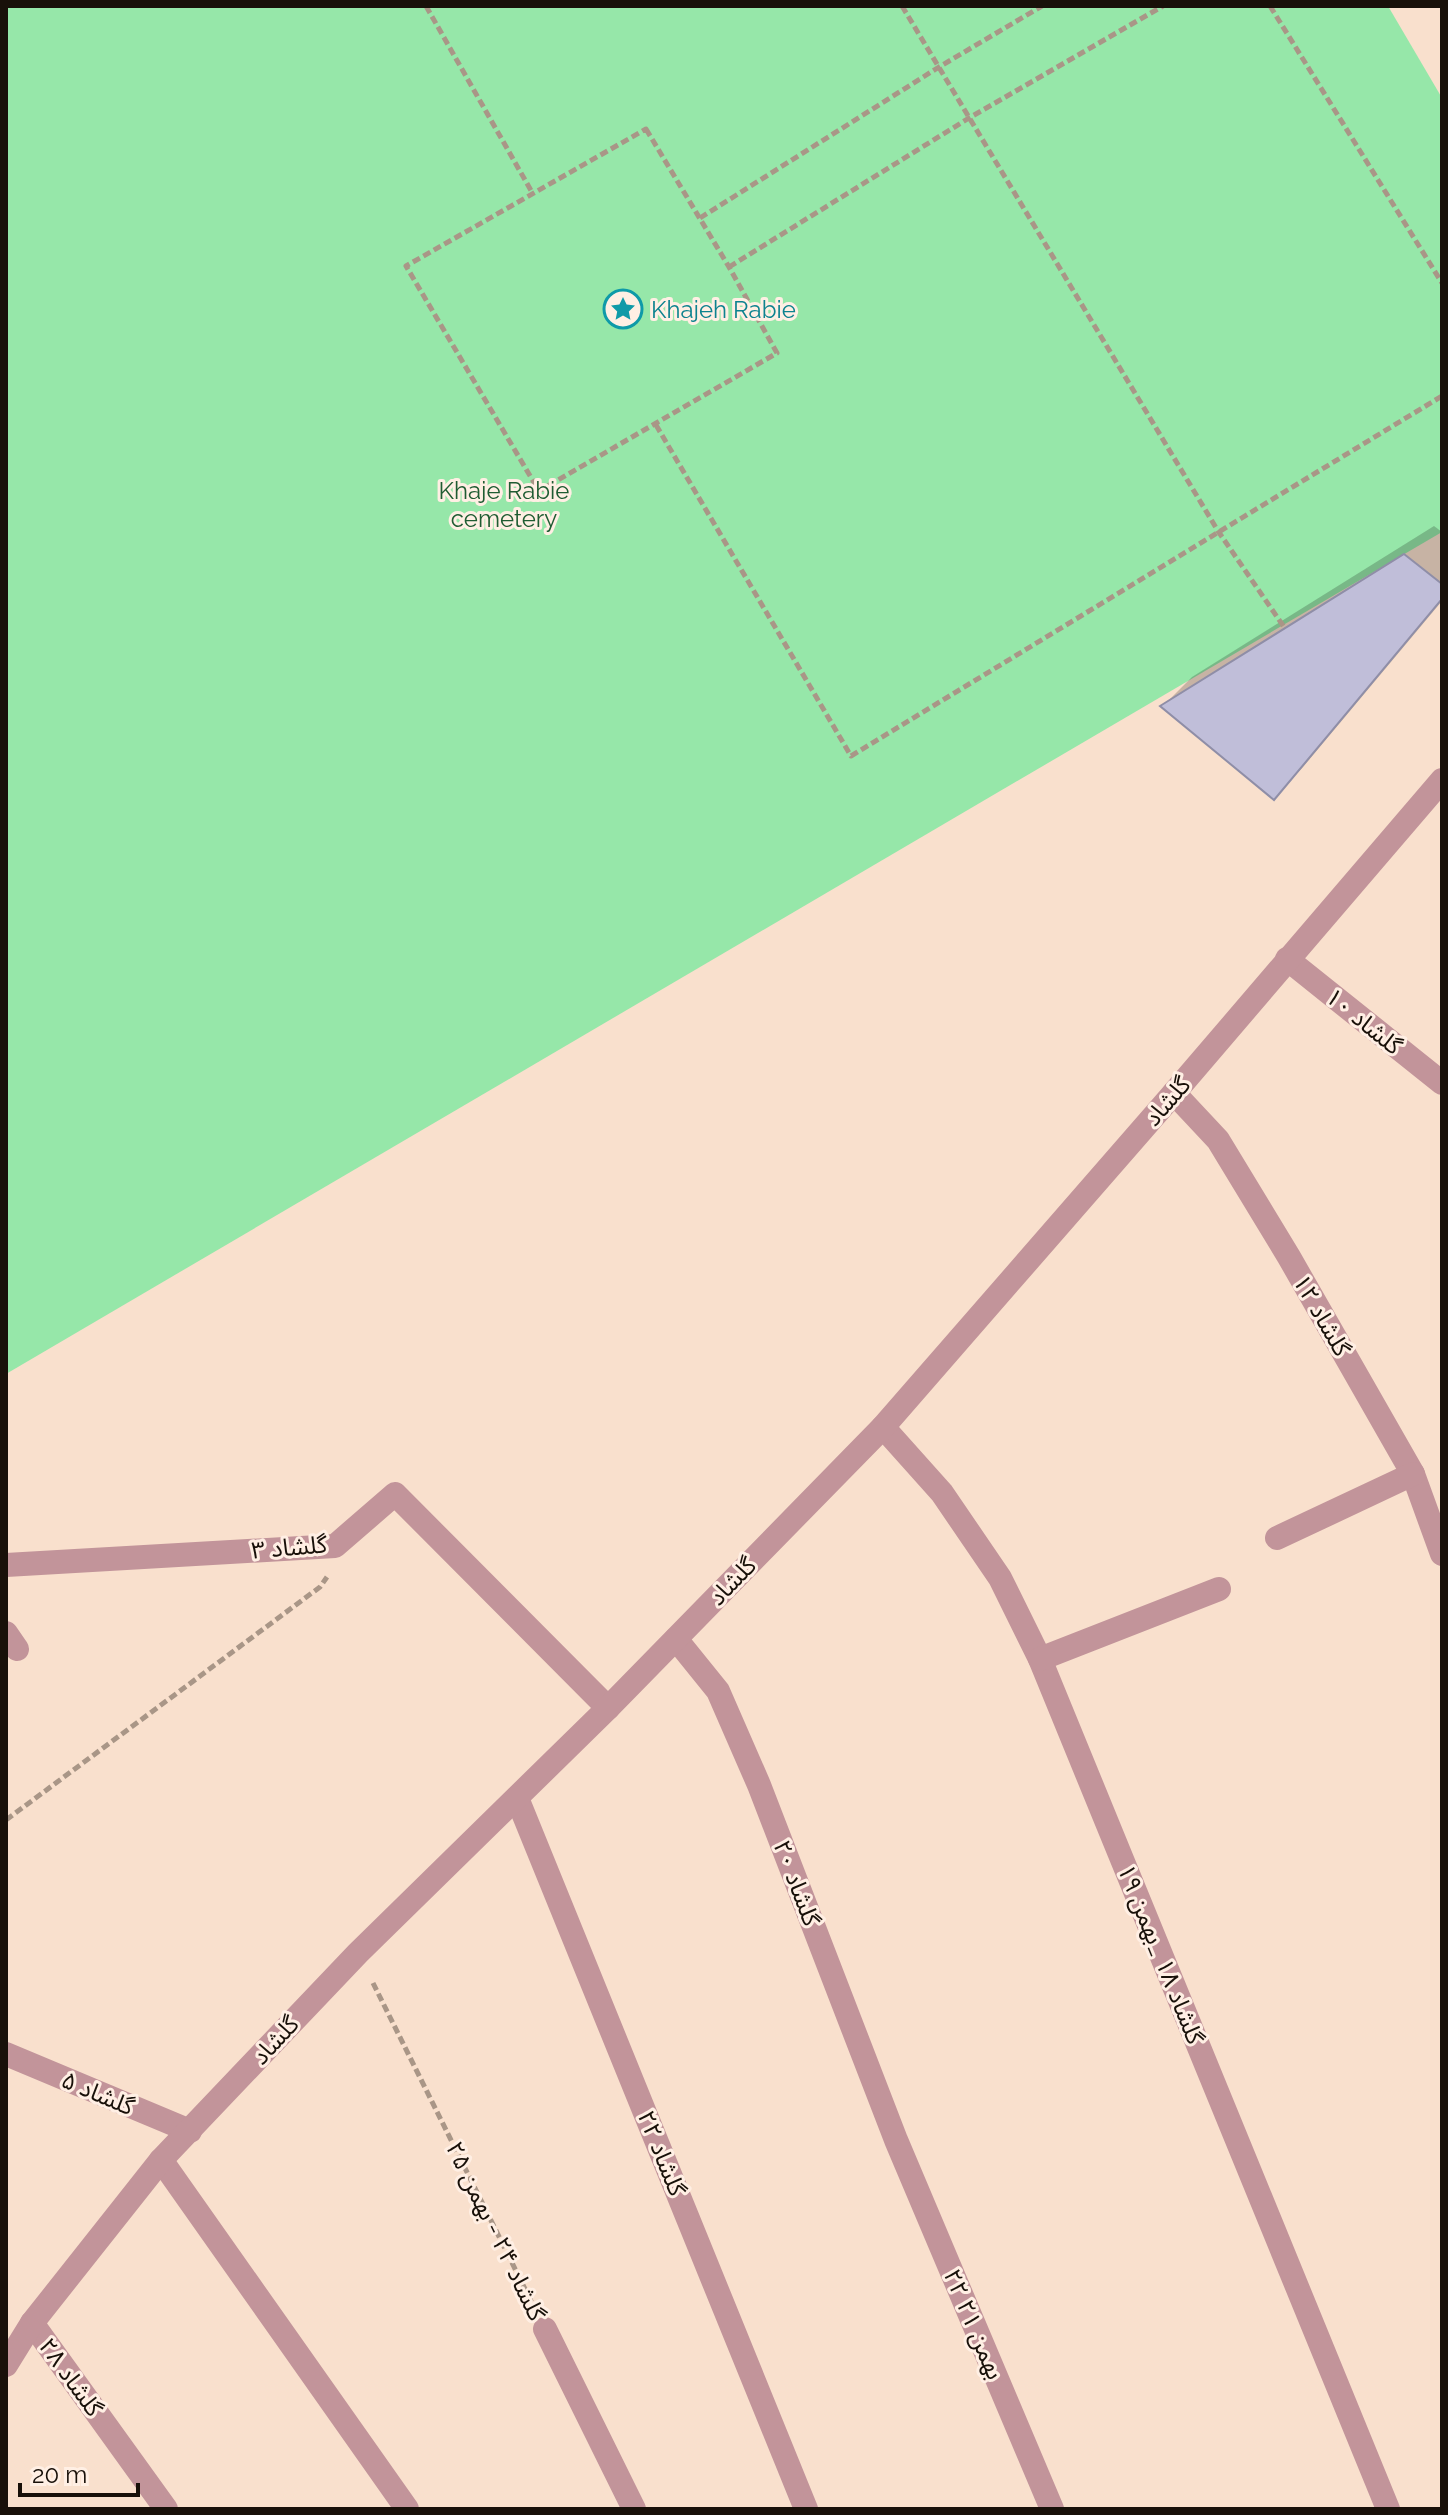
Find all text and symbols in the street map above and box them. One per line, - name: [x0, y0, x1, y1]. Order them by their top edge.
- place icon: Khajeh Rabie: [602, 288, 644, 330]
- place label: Khajeh Rabie: [651, 295, 796, 324]
- park label: Khaje Rabie cemetery: [439, 476, 569, 533]
- street label: گلشاد ۱۰: [1320, 982, 1409, 1061]
- street label: گلشاد: [1138, 1070, 1197, 1132]
- street label: گلشاد ۱۲: [1287, 1269, 1357, 1362]
- street label: گلشاد ۳: [250, 1529, 329, 1565]
- street label: گلشاد: [702, 1550, 763, 1611]
- street label: گلشاد ۲۰: [767, 1836, 827, 1931]
- street label: گلشاد ۱۸ _بهمن ۱۹: [1112, 1860, 1211, 2049]
- street label: گلشاد: [245, 2009, 305, 2070]
- street label: گلشاد ۵: [57, 2065, 140, 2122]
- street label: گلشاد ۲۲: [632, 2106, 693, 2201]
- street label: گلشاد ۲۴ - بهمن ۲۵: [440, 2137, 552, 2326]
- street label: ۲۲ بهمن ۲۱: [938, 2264, 1010, 2384]
- street label: گلشاد ۲۸: [33, 2332, 110, 2423]
- scale bar: [20, 2447, 138, 2497]
- text: 20 m: [32, 2460, 87, 2489]

